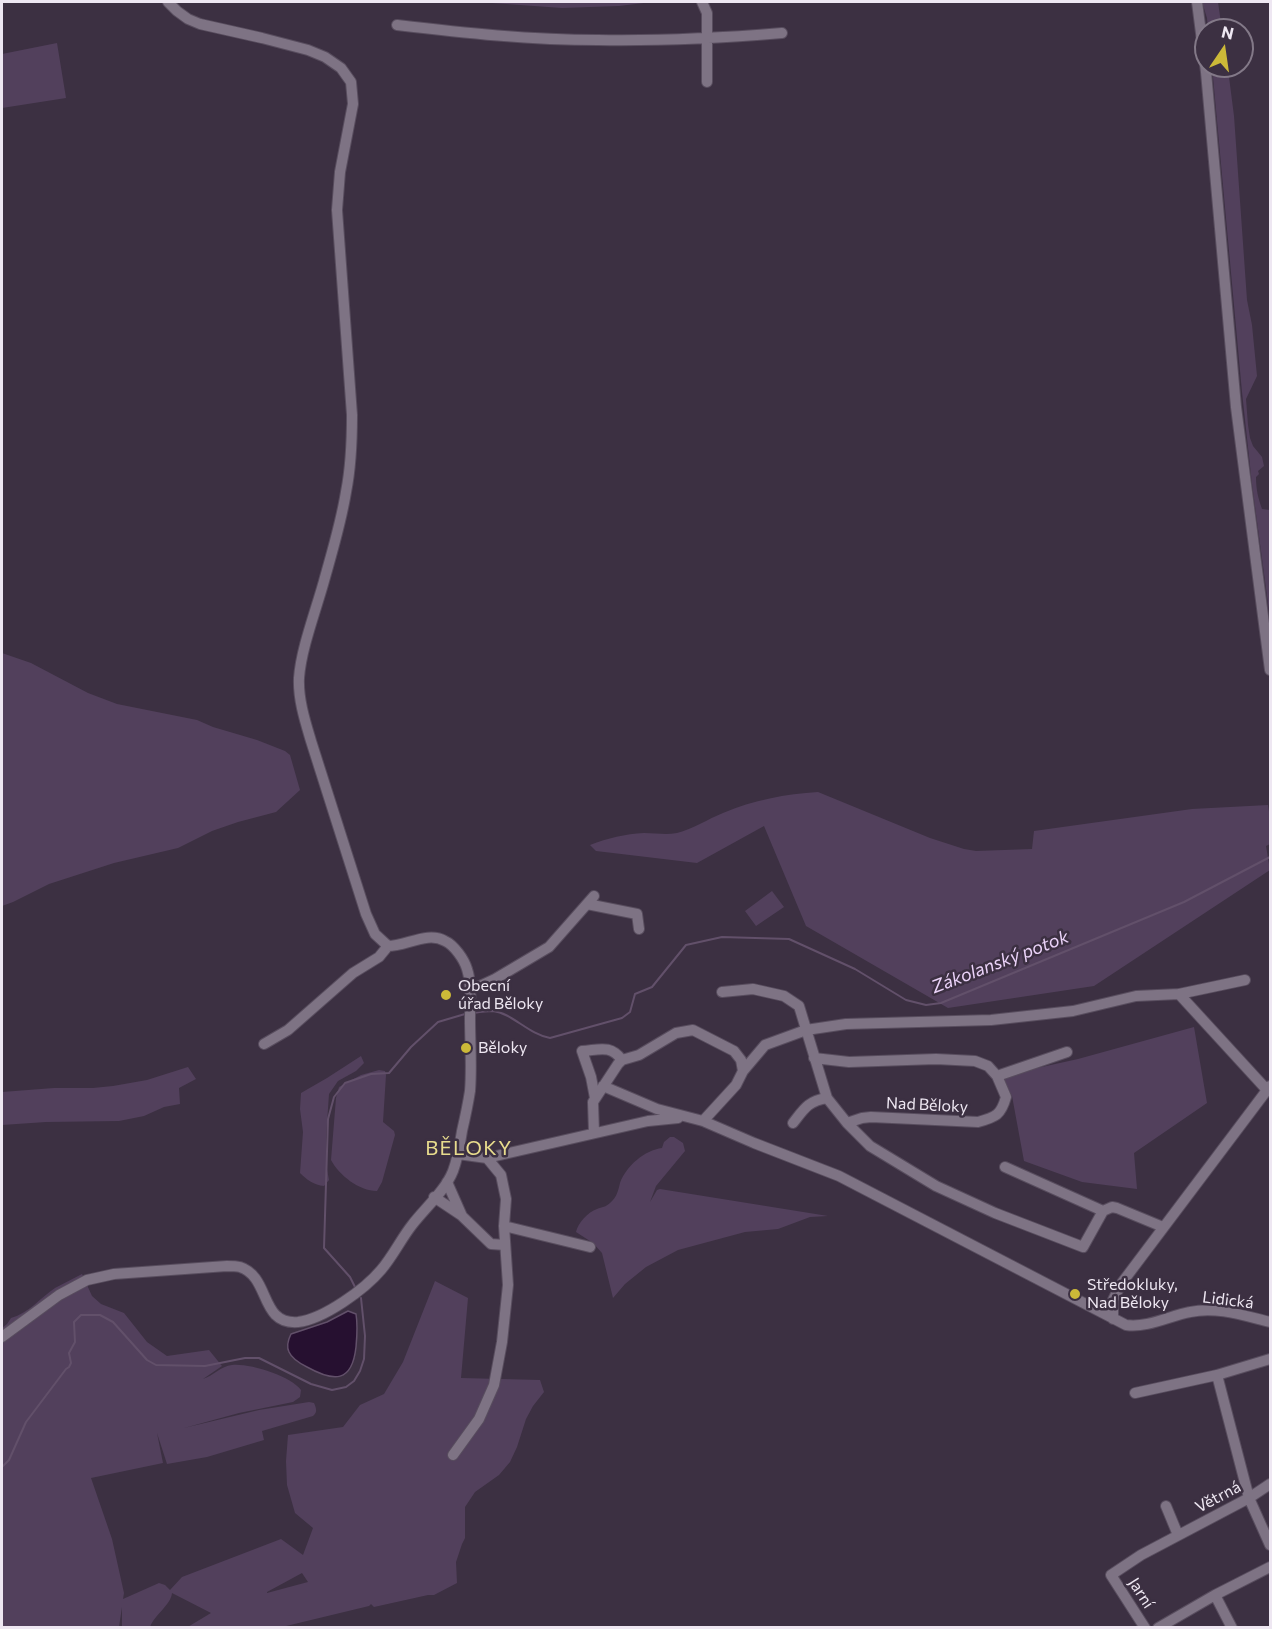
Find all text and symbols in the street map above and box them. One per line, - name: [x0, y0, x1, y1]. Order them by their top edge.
- north arrow: [1194, 18, 1254, 78]
- text: N: [1220, 21, 1236, 43]
- water label: Zákolanský potok: [928, 926, 1072, 998]
- place label: Obecní úřad Běloky: [458, 976, 543, 1014]
- marker: Obecní úřad Běloky: [439, 988, 453, 1002]
- place label: Běloky: [478, 1038, 527, 1058]
- marker: Běloky: [459, 1041, 473, 1055]
- street label: Nad Běloky: [886, 1093, 968, 1117]
- district label: BĚLOKY: [425, 1136, 513, 1160]
- place label: Středokluky, Nad Běloky: [1087, 1275, 1178, 1313]
- marker: Středokluky, Nad Běloky: [1068, 1287, 1082, 1301]
- street label: Lidická: [1201, 1287, 1255, 1313]
- street label: Větrná: [1192, 1477, 1244, 1517]
- street label: Jarní: [1124, 1574, 1158, 1612]

